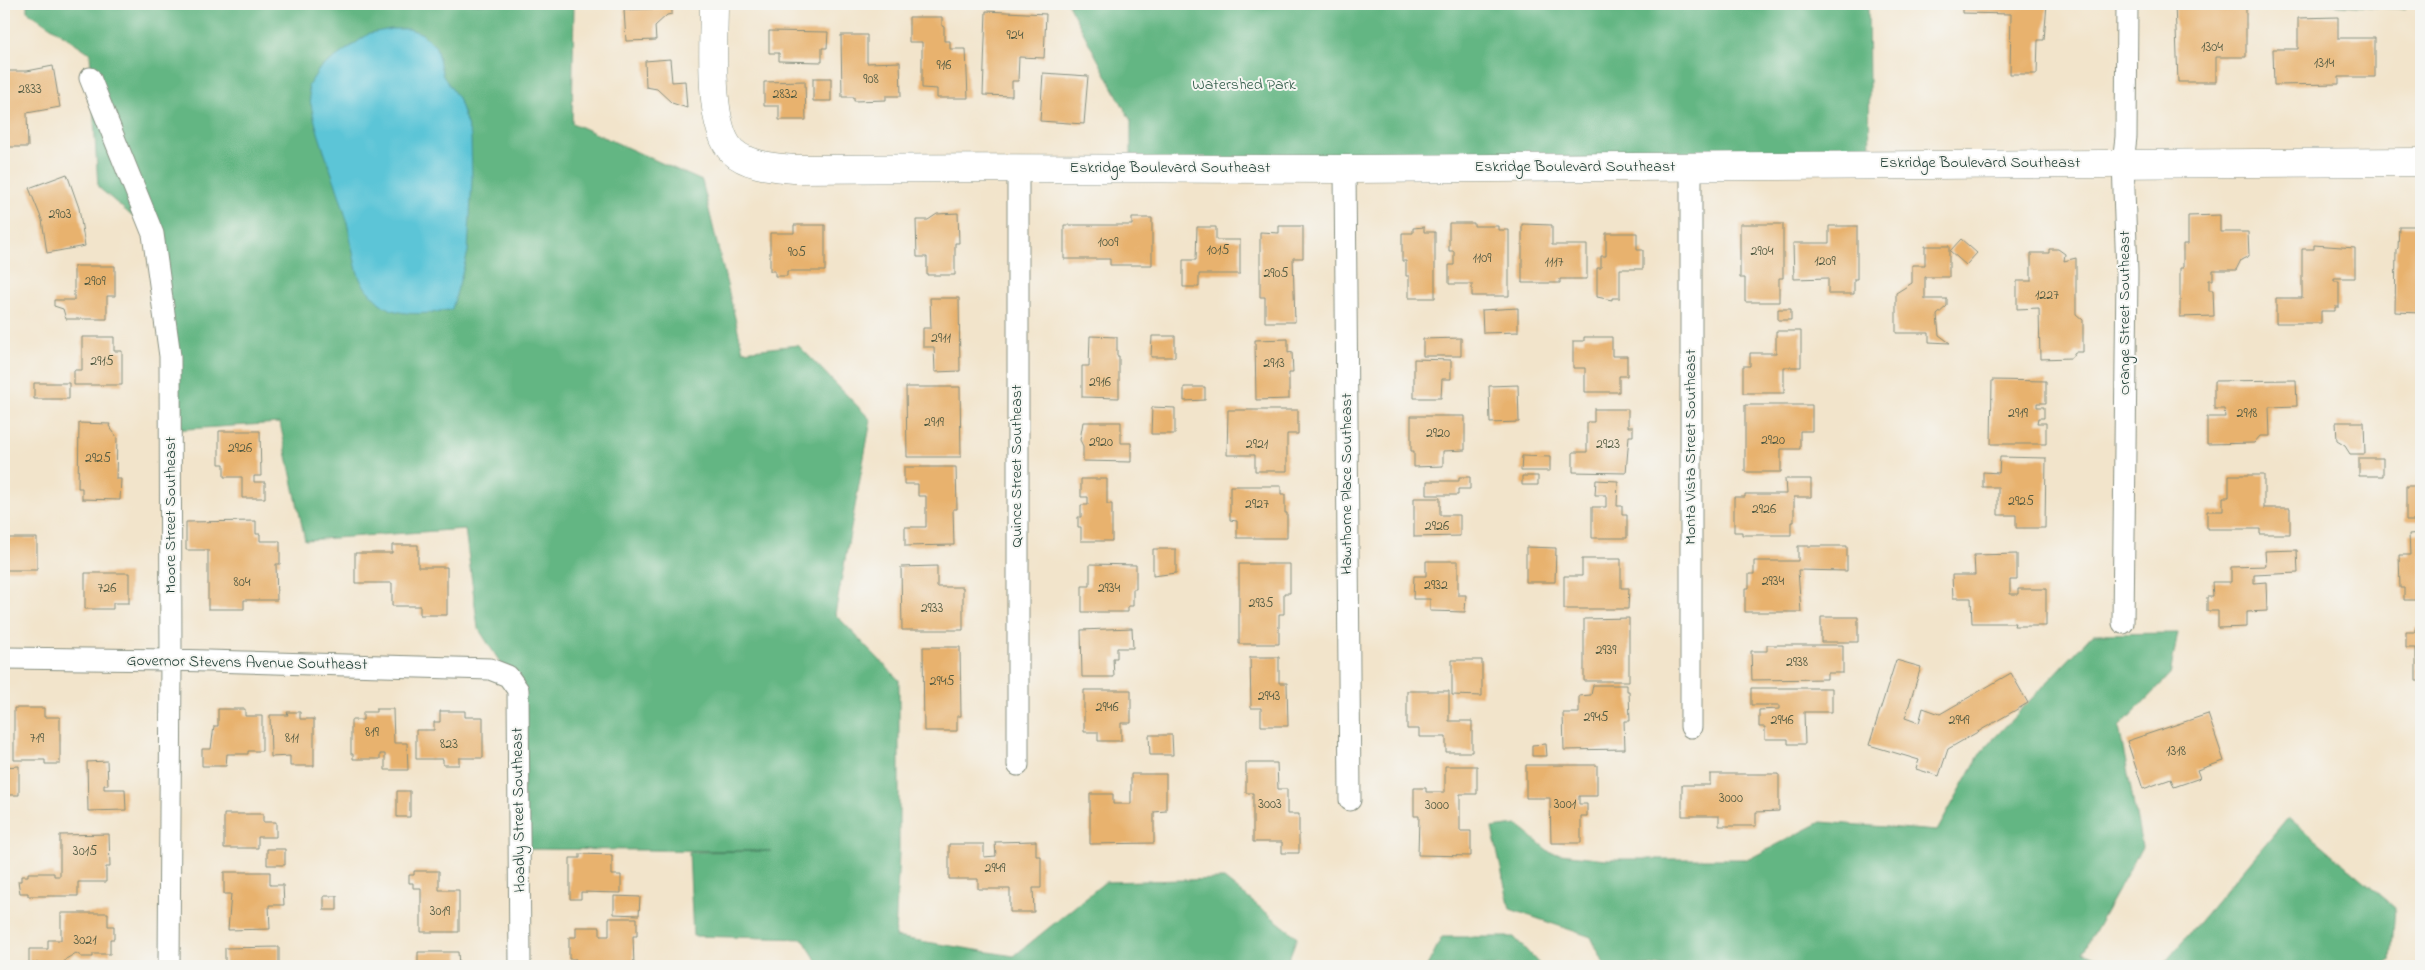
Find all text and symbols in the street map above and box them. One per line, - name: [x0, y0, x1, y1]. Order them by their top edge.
- house number: 924: [1007, 25, 1024, 46]
- house number: 1304: [2201, 37, 2223, 58]
- house number: 1314: [2314, 53, 2334, 74]
- house number: 916: [937, 55, 951, 76]
- house number: 908: [863, 69, 879, 90]
- park label: Watershed Park: [1192, 73, 1297, 97]
- house number: 2833: [18, 79, 42, 100]
- house number: 2832: [773, 84, 798, 105]
- street label: Eskridge Boulevard Southeast: [1880, 151, 2081, 175]
- street label: Eskridge Boulevard Southeast: [1475, 155, 1676, 179]
- street label: Eskridge Boulevard Southeast: [1070, 156, 1271, 180]
- house number: 2903: [48, 204, 72, 225]
- street label: Orange Street Southeast: [2113, 230, 2137, 395]
- house number: 1009: [1098, 232, 1119, 253]
- house number: 1015: [1207, 240, 1229, 261]
- house number: 2904: [1751, 241, 1774, 262]
- house number: 905: [788, 242, 806, 263]
- house number: 1109: [1472, 248, 1492, 269]
- house number: 1209: [1814, 251, 1837, 272]
- house number: 1117: [1544, 252, 1564, 273]
- house number: 2905: [1263, 263, 1289, 284]
- house number: 2909: [84, 271, 107, 292]
- house number: 1227: [2035, 285, 2059, 306]
- house number: 2911: [931, 328, 952, 349]
- street label: Monta Vista Street Southeast: [1679, 349, 1703, 545]
- house number: 2915: [90, 351, 114, 372]
- house number: 2913: [1263, 353, 1285, 374]
- house number: 2916: [1089, 372, 1111, 393]
- street label: Quince Street Southeast: [1005, 384, 1029, 547]
- street label: Hawthorne Place Southeast: [1335, 393, 1359, 575]
- house number: 2919: [2008, 403, 2029, 424]
- house number: 2918: [2237, 403, 2257, 424]
- house number: 2919: [924, 412, 945, 433]
- house number: 2920: [1426, 423, 1450, 444]
- house number: 2920: [1761, 430, 1785, 451]
- house number: 2920: [1089, 432, 1113, 453]
- house number: 2921: [1246, 434, 1269, 455]
- house number: 2923: [1596, 434, 1620, 455]
- street label: Moore Street Southeast: [159, 436, 183, 593]
- house number: 2926: [228, 438, 252, 459]
- house number: 2925: [85, 448, 111, 469]
- house number: 2925: [2008, 491, 2034, 512]
- house number: 2927: [1245, 494, 1269, 515]
- house number: 2926: [1752, 499, 1776, 520]
- house number: 2926: [1425, 516, 1449, 537]
- house number: 2934: [1762, 571, 1785, 592]
- house number: 804: [233, 572, 251, 593]
- house number: 2932: [1424, 575, 1448, 596]
- house number: 726: [98, 578, 116, 599]
- house number: 2934: [1098, 578, 1121, 599]
- house number: 2935: [1249, 593, 1273, 614]
- house number: 2933: [921, 598, 944, 619]
- house number: 2939: [1595, 640, 1617, 661]
- street label: Governor Stevens Avenue Southeast: [126, 649, 368, 677]
- house number: 2938: [1786, 652, 1808, 673]
- house number: 2945: [930, 671, 954, 692]
- house number: 2943: [1258, 686, 1281, 707]
- house number: 2946: [1095, 697, 1119, 718]
- house number: 2945: [1584, 707, 1608, 728]
- house number: 2946: [1770, 710, 1794, 731]
- house number: 2949: [1948, 710, 1970, 731]
- house number: 819: [365, 722, 380, 743]
- street label: Hoadly Street Southeast: [506, 727, 532, 893]
- house number: 719: [30, 728, 45, 749]
- house number: 811: [285, 728, 300, 749]
- house number: 823: [440, 734, 458, 755]
- house number: 1318: [2166, 741, 2186, 762]
- house number: 3000: [1719, 788, 1743, 809]
- house number: 3003: [1258, 794, 1282, 815]
- house number: 3001: [1554, 794, 1577, 815]
- house number: 3000: [1425, 795, 1449, 816]
- house number: 3015: [73, 841, 97, 862]
- house number: 2949: [984, 858, 1006, 879]
- house number: 3019: [430, 901, 451, 922]
- house number: 3021: [73, 930, 97, 951]

